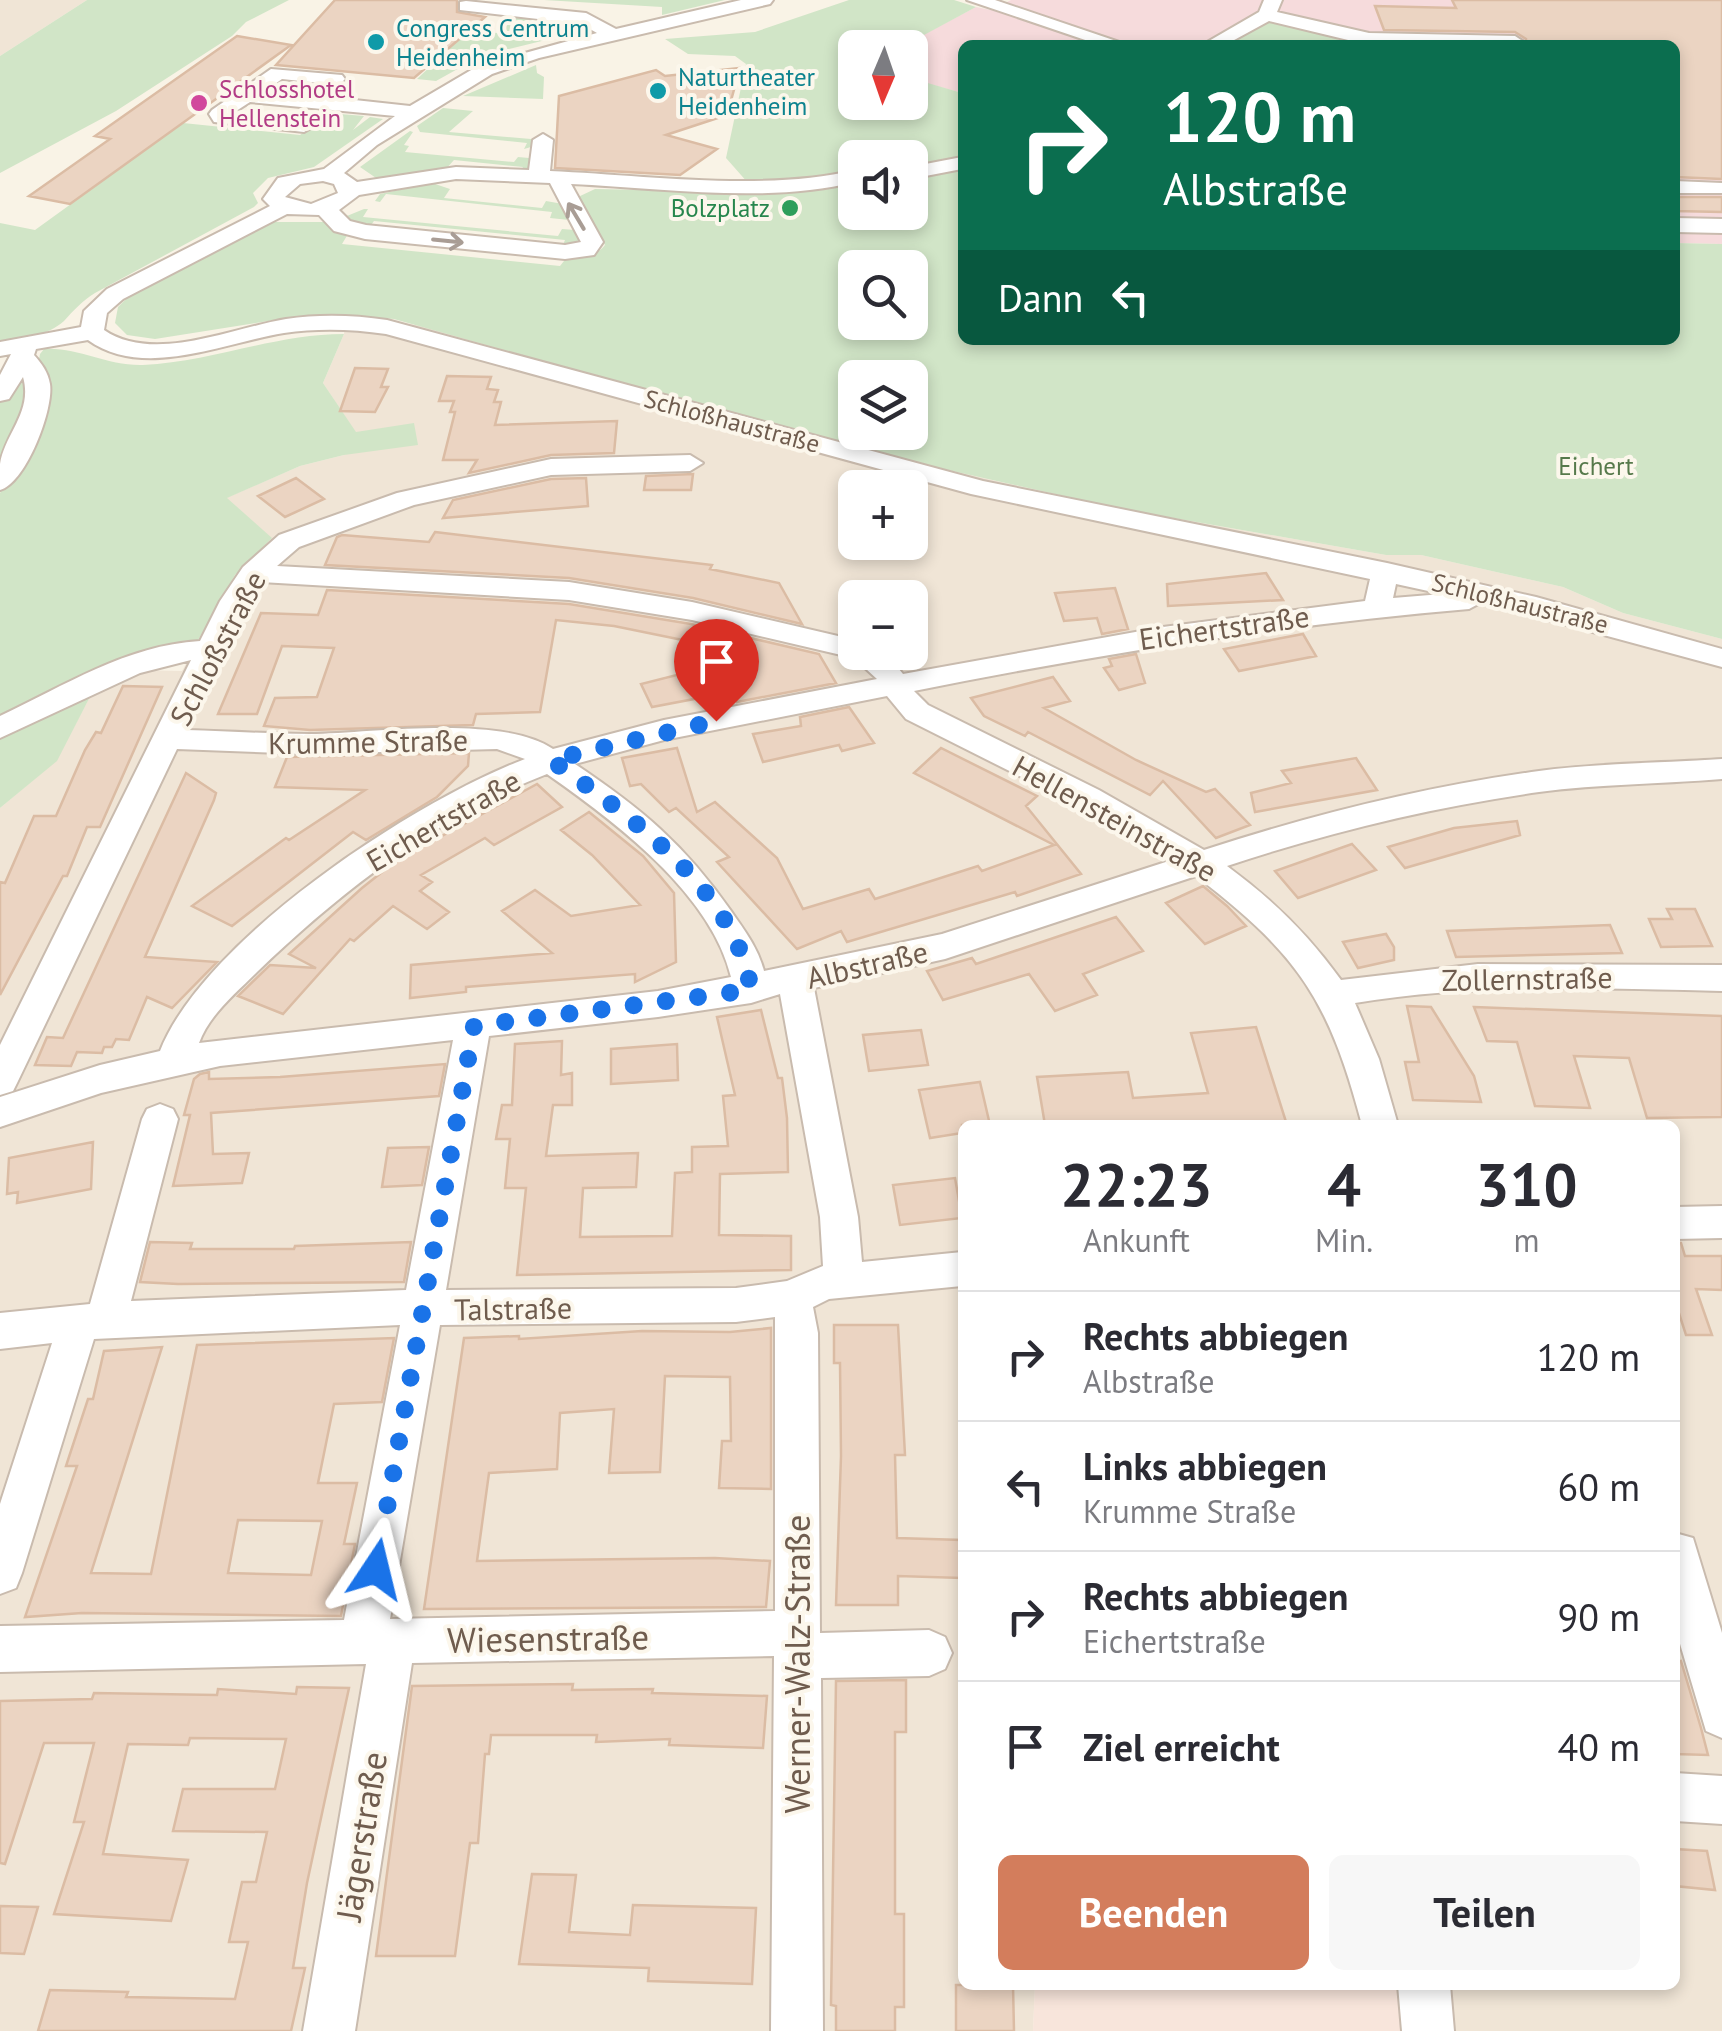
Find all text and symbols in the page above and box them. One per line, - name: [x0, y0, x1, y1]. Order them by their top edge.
- place label: Congress Centrum Heidenheim: [396, 12, 589, 73]
- north arrow: [838, 30, 928, 120]
- map controls: [838, 30, 928, 670]
- marker: Congress Centrum Heidenheim: [365, 31, 387, 53]
- place label: Naturtheater Heidenheim: [678, 61, 816, 122]
- text: 120 m: [1163, 71, 1356, 161]
- place label: Schlosshotel Hellenstein: [219, 73, 355, 134]
- marker: Naturtheater Heidenheim: [647, 80, 669, 102]
- icon: right: [998, 80, 1128, 210]
- marker: Schlosshotel Hellenstein: [188, 92, 210, 114]
- button: sound: [838, 140, 928, 230]
- text: Albstraße: [1163, 159, 1348, 217]
- place label: Bolzplatz: [671, 192, 770, 224]
- marker: Bolzplatz: [779, 197, 801, 219]
- one-way arrow: [566, 202, 586, 231]
- one-way arrow: [432, 231, 464, 250]
- button: search: [838, 250, 928, 340]
- icon: left: [1103, 270, 1158, 325]
- text: Dann: [998, 273, 1083, 322]
- button: layers: [838, 360, 928, 450]
- street label: Schloßhaustraße: [641, 382, 823, 460]
- park label: Eichert: [1558, 450, 1634, 482]
- button: +: [838, 470, 928, 560]
- street label: Schloßstraße: [160, 564, 274, 732]
- street label: Schloßhaustraße: [1428, 566, 1612, 640]
- button: −: [838, 580, 928, 670]
- street label: Eichertstraße: [1136, 596, 1312, 658]
- pin: [674, 619, 759, 722]
- icon: arrive: [689, 634, 744, 689]
- street label: Krumme Straße: [268, 720, 468, 762]
- street label: Hellensteinstraße: [1006, 746, 1224, 890]
- street label: Eichertstraße: [359, 760, 527, 880]
- street label: Albstraße: [802, 931, 932, 997]
- street label: Zollernstraße: [1441, 957, 1613, 999]
- text: 22:23: [1060, 1145, 1213, 1223]
- text: 4: [1327, 1145, 1361, 1223]
- text: 310: [1476, 1145, 1578, 1223]
- text: Ankunft: [1083, 1219, 1190, 1261]
- text: Min.: [1315, 1219, 1373, 1261]
- text: m: [1514, 1219, 1540, 1261]
- street label: Talstraße: [454, 1287, 572, 1329]
- text: Rechts abbiegen: [1083, 1311, 1349, 1360]
- icon: right: [998, 1329, 1053, 1384]
- text: 120 m: [1537, 1332, 1640, 1381]
- text: Albstraße: [1083, 1360, 1215, 1402]
- text: Links abbiegen: [1083, 1441, 1327, 1490]
- icon: left: [998, 1459, 1053, 1514]
- text: 60 m: [1558, 1462, 1640, 1511]
- text: Krumme Straße: [1083, 1490, 1296, 1532]
- street label: Werner-Walz-Straße: [774, 1515, 820, 1813]
- position arrow: [324, 1517, 428, 1621]
- text: Rechts abbiegen: [1083, 1571, 1349, 1620]
- icon: right: [998, 1589, 1053, 1644]
- text: 90 m: [1558, 1592, 1640, 1641]
- street label: Wiesenstraße: [447, 1613, 649, 1663]
- text: Eichertstraße: [1083, 1620, 1266, 1662]
- icon: arrive: [998, 1719, 1053, 1774]
- text: Ziel erreicht: [1083, 1722, 1280, 1771]
- text: 40 m: [1558, 1722, 1640, 1771]
- street label: Jägerstraße: [325, 1748, 397, 1926]
- button: Beenden: [998, 1855, 1309, 1970]
- button: Teilen: [1329, 1855, 1640, 1970]

